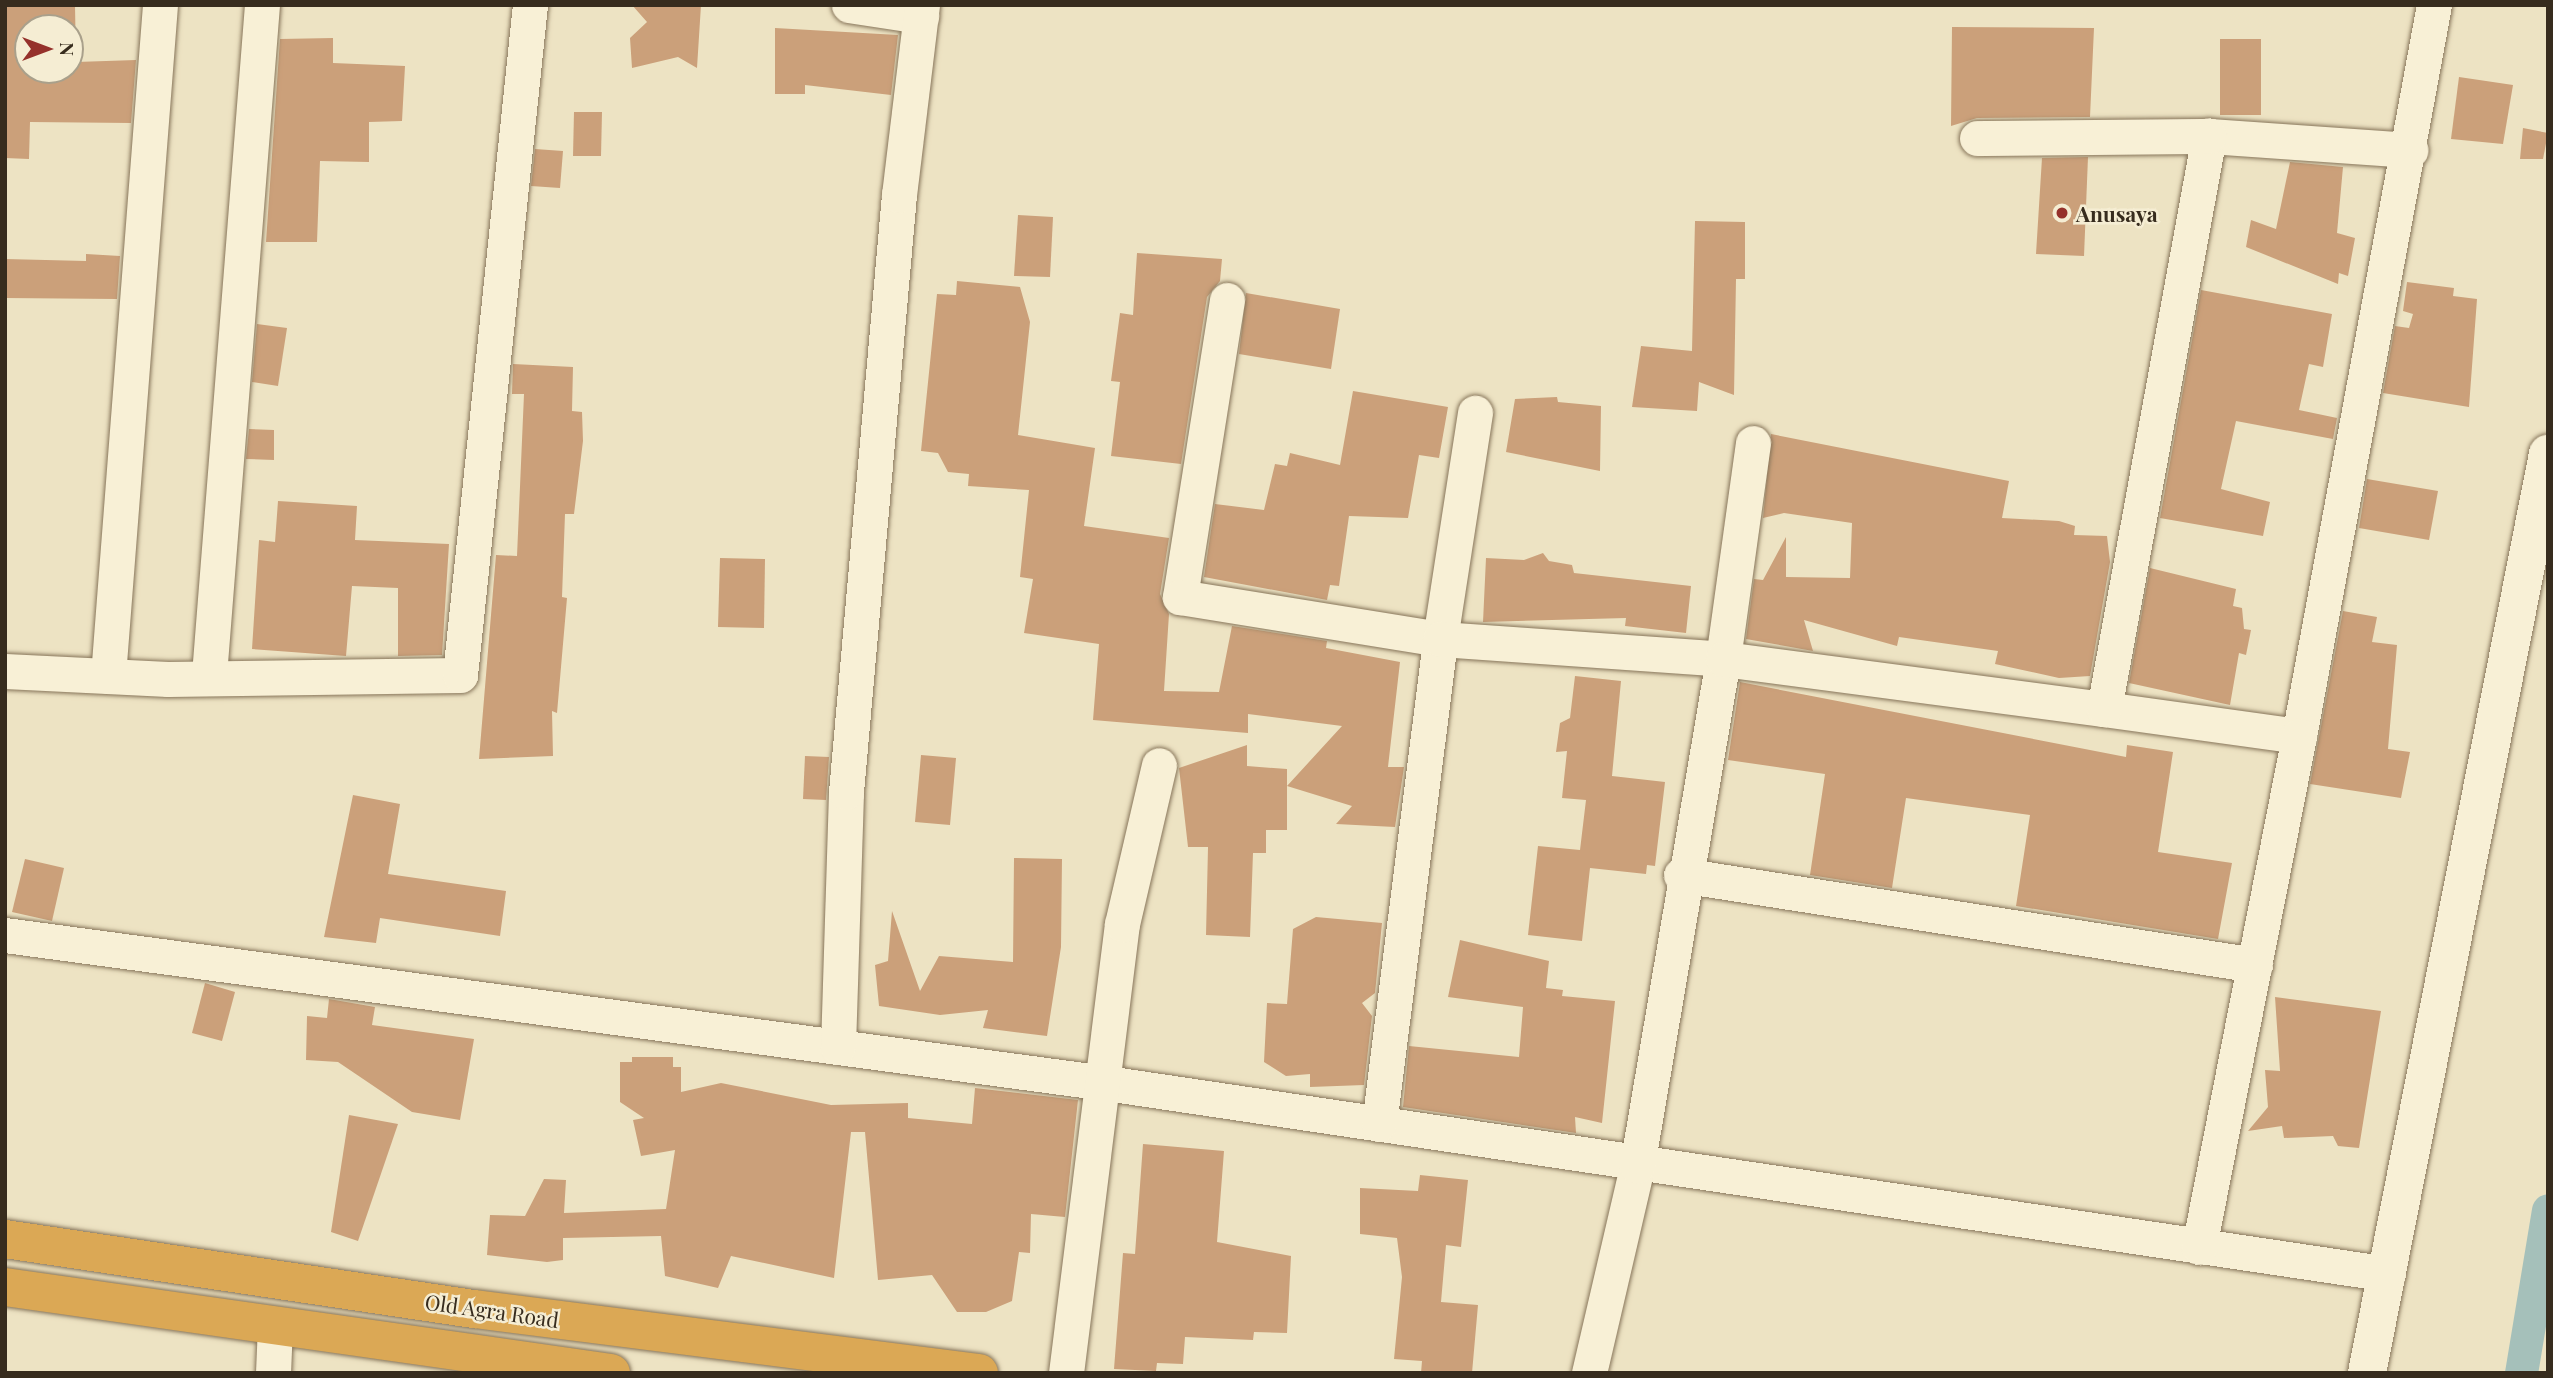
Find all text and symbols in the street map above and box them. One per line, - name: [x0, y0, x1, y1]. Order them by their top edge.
- north arrow: [14, 14, 84, 84]
- text: N: [55, 42, 81, 56]
- place label: Anusaya: [2076, 200, 2158, 226]
- marker: Anusaya: [2054, 205, 2070, 221]
- street label: Old Agra Road: [423, 1288, 561, 1332]

